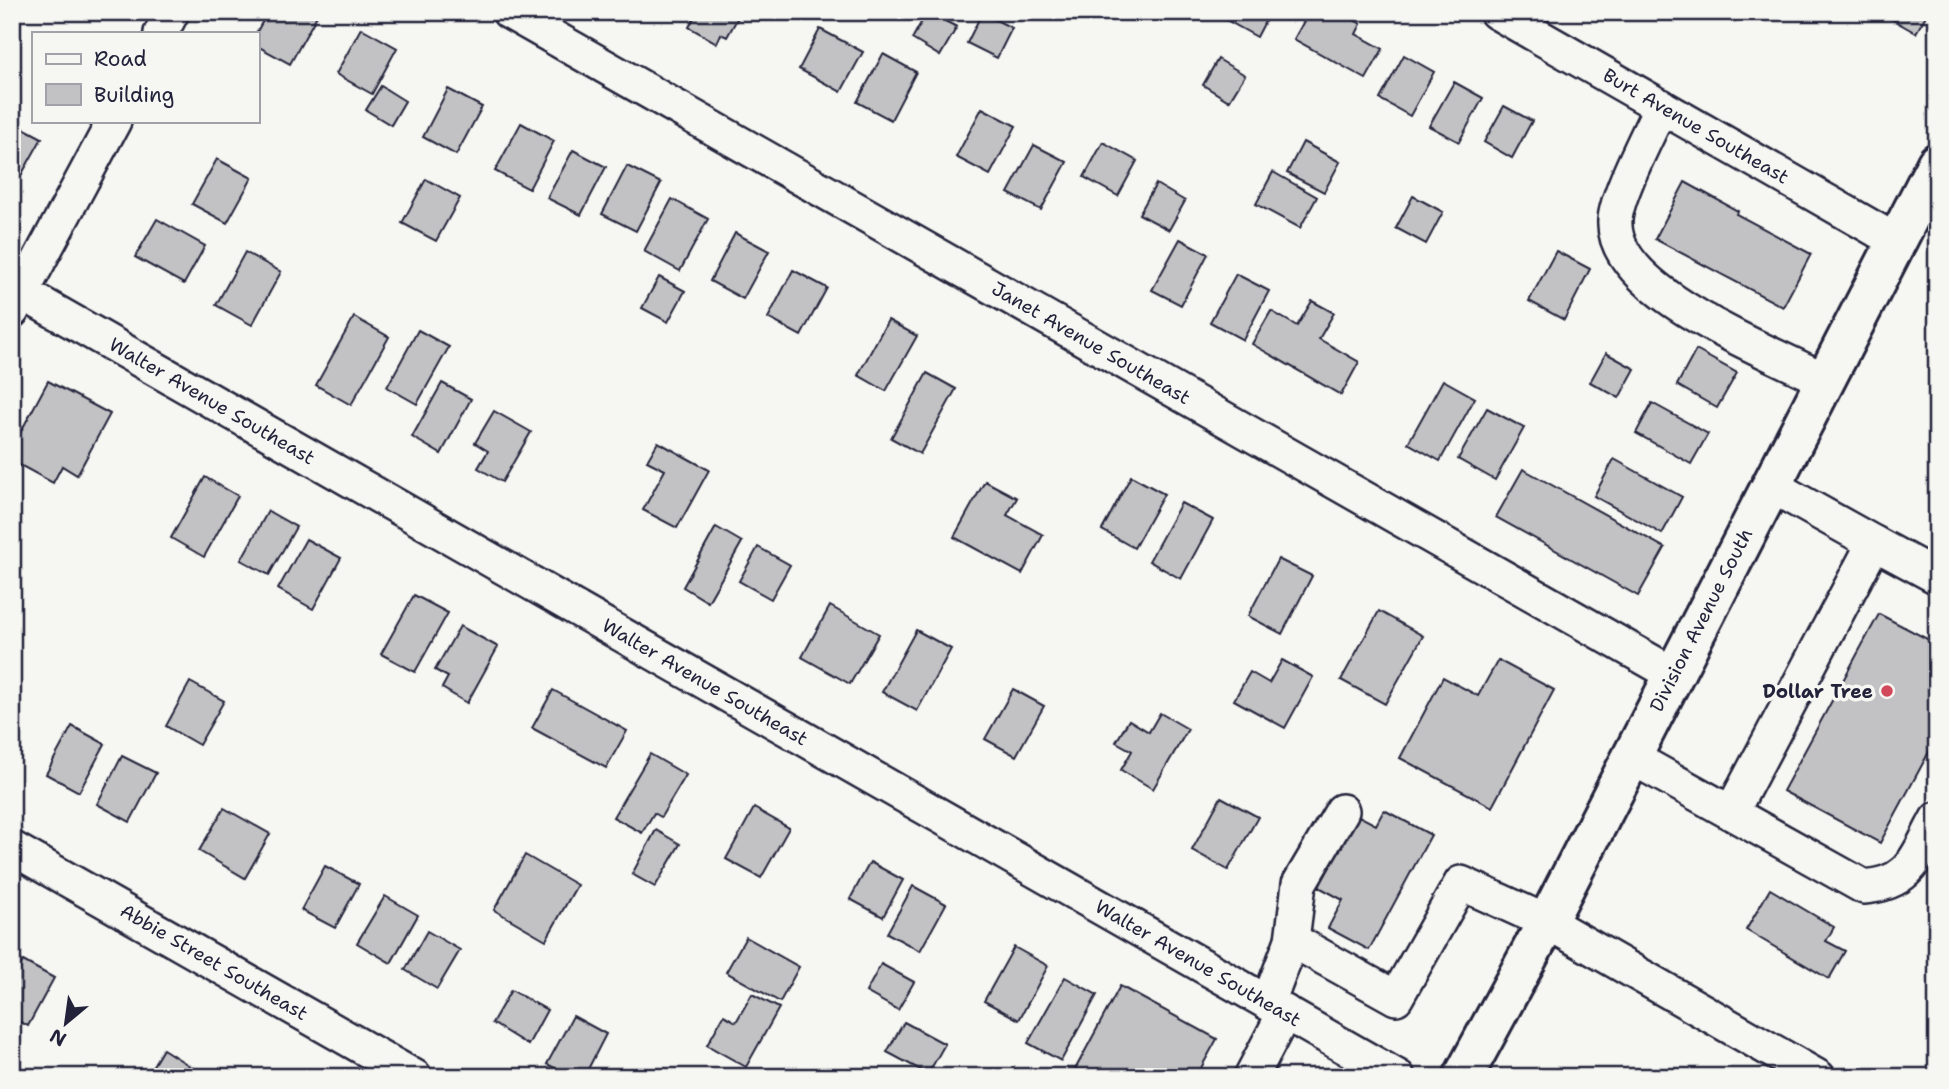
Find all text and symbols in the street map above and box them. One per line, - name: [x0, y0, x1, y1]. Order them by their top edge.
- legend: [32, 32, 259, 122]
- text: Road: [94, 45, 147, 73]
- street label: Burt Avenue Southeast: [1599, 63, 1793, 189]
- text: Building: [94, 81, 174, 109]
- street label: Janet Avenue Southeast: [987, 276, 1195, 410]
- street label: Walter Avenue Southeast: [105, 332, 319, 470]
- street label: Division Avenue South: [1644, 524, 1758, 716]
- street label: Walter Avenue Southeast: [598, 613, 812, 751]
- place label: Dollar Tree: [1762, 679, 1873, 704]
- marker: Dollar Tree: [1879, 683, 1895, 699]
- street label: Walter Avenue Southeast: [1091, 894, 1305, 1032]
- street label: Abbie Street Southeast: [116, 898, 312, 1026]
- north arrow: [32, 988, 102, 1058]
- text: N: [45, 1023, 71, 1052]

